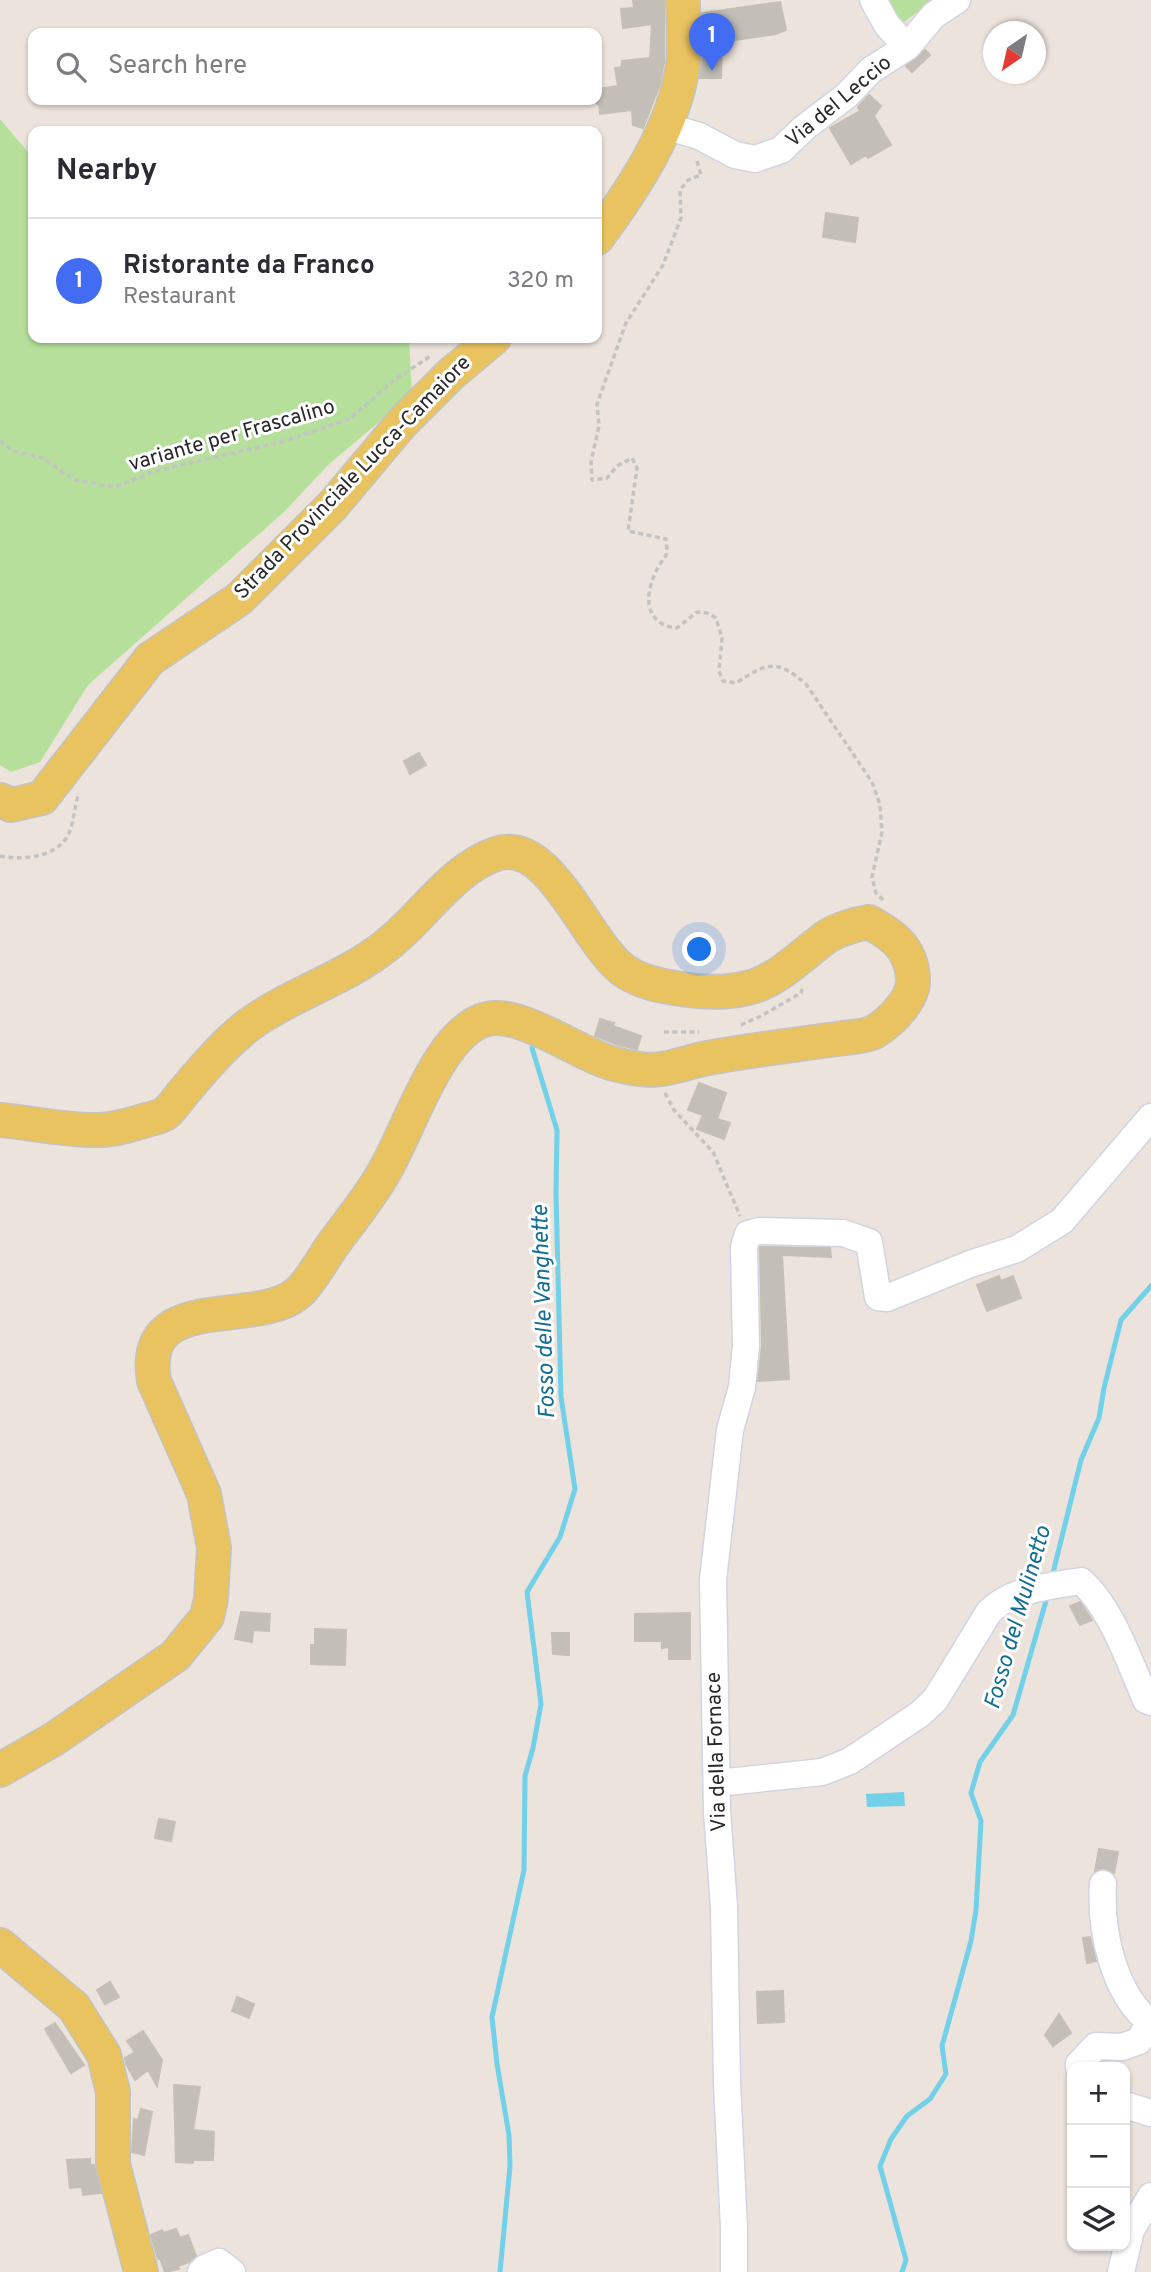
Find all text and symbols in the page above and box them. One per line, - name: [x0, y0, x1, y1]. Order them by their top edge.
- pin: 1: [689, 13, 735, 71]
- north arrow: [983, 21, 1046, 84]
- search box: [28, 28, 602, 105]
- icon: search: [52, 48, 90, 86]
- text: Search here: [108, 50, 247, 83]
- street label: Via del Leccio: [780, 50, 898, 154]
- text: Nearby: [56, 153, 157, 190]
- text: Ristorante da Franco: [123, 250, 375, 283]
- text: 1: [74, 267, 84, 296]
- text: 320 m: [507, 267, 574, 296]
- text: Restaurant: [123, 283, 236, 312]
- street label: Strada Provinciale Lucca-Camaiore: [229, 350, 477, 606]
- street label: variante per Frascalino: [126, 394, 338, 478]
- your location: [682, 932, 716, 966]
- water label: Fosso delle Vanghette: [527, 1203, 563, 1419]
- water label: Fosso del Mulinetto: [979, 1522, 1059, 1713]
- street label: Via della Fornace: [701, 1671, 733, 1833]
- map controls: [1067, 2062, 1130, 2251]
- button: +: [1067, 2062, 1130, 2125]
- button: −: [1067, 2125, 1130, 2188]
- button: layers: [1067, 2188, 1130, 2251]

